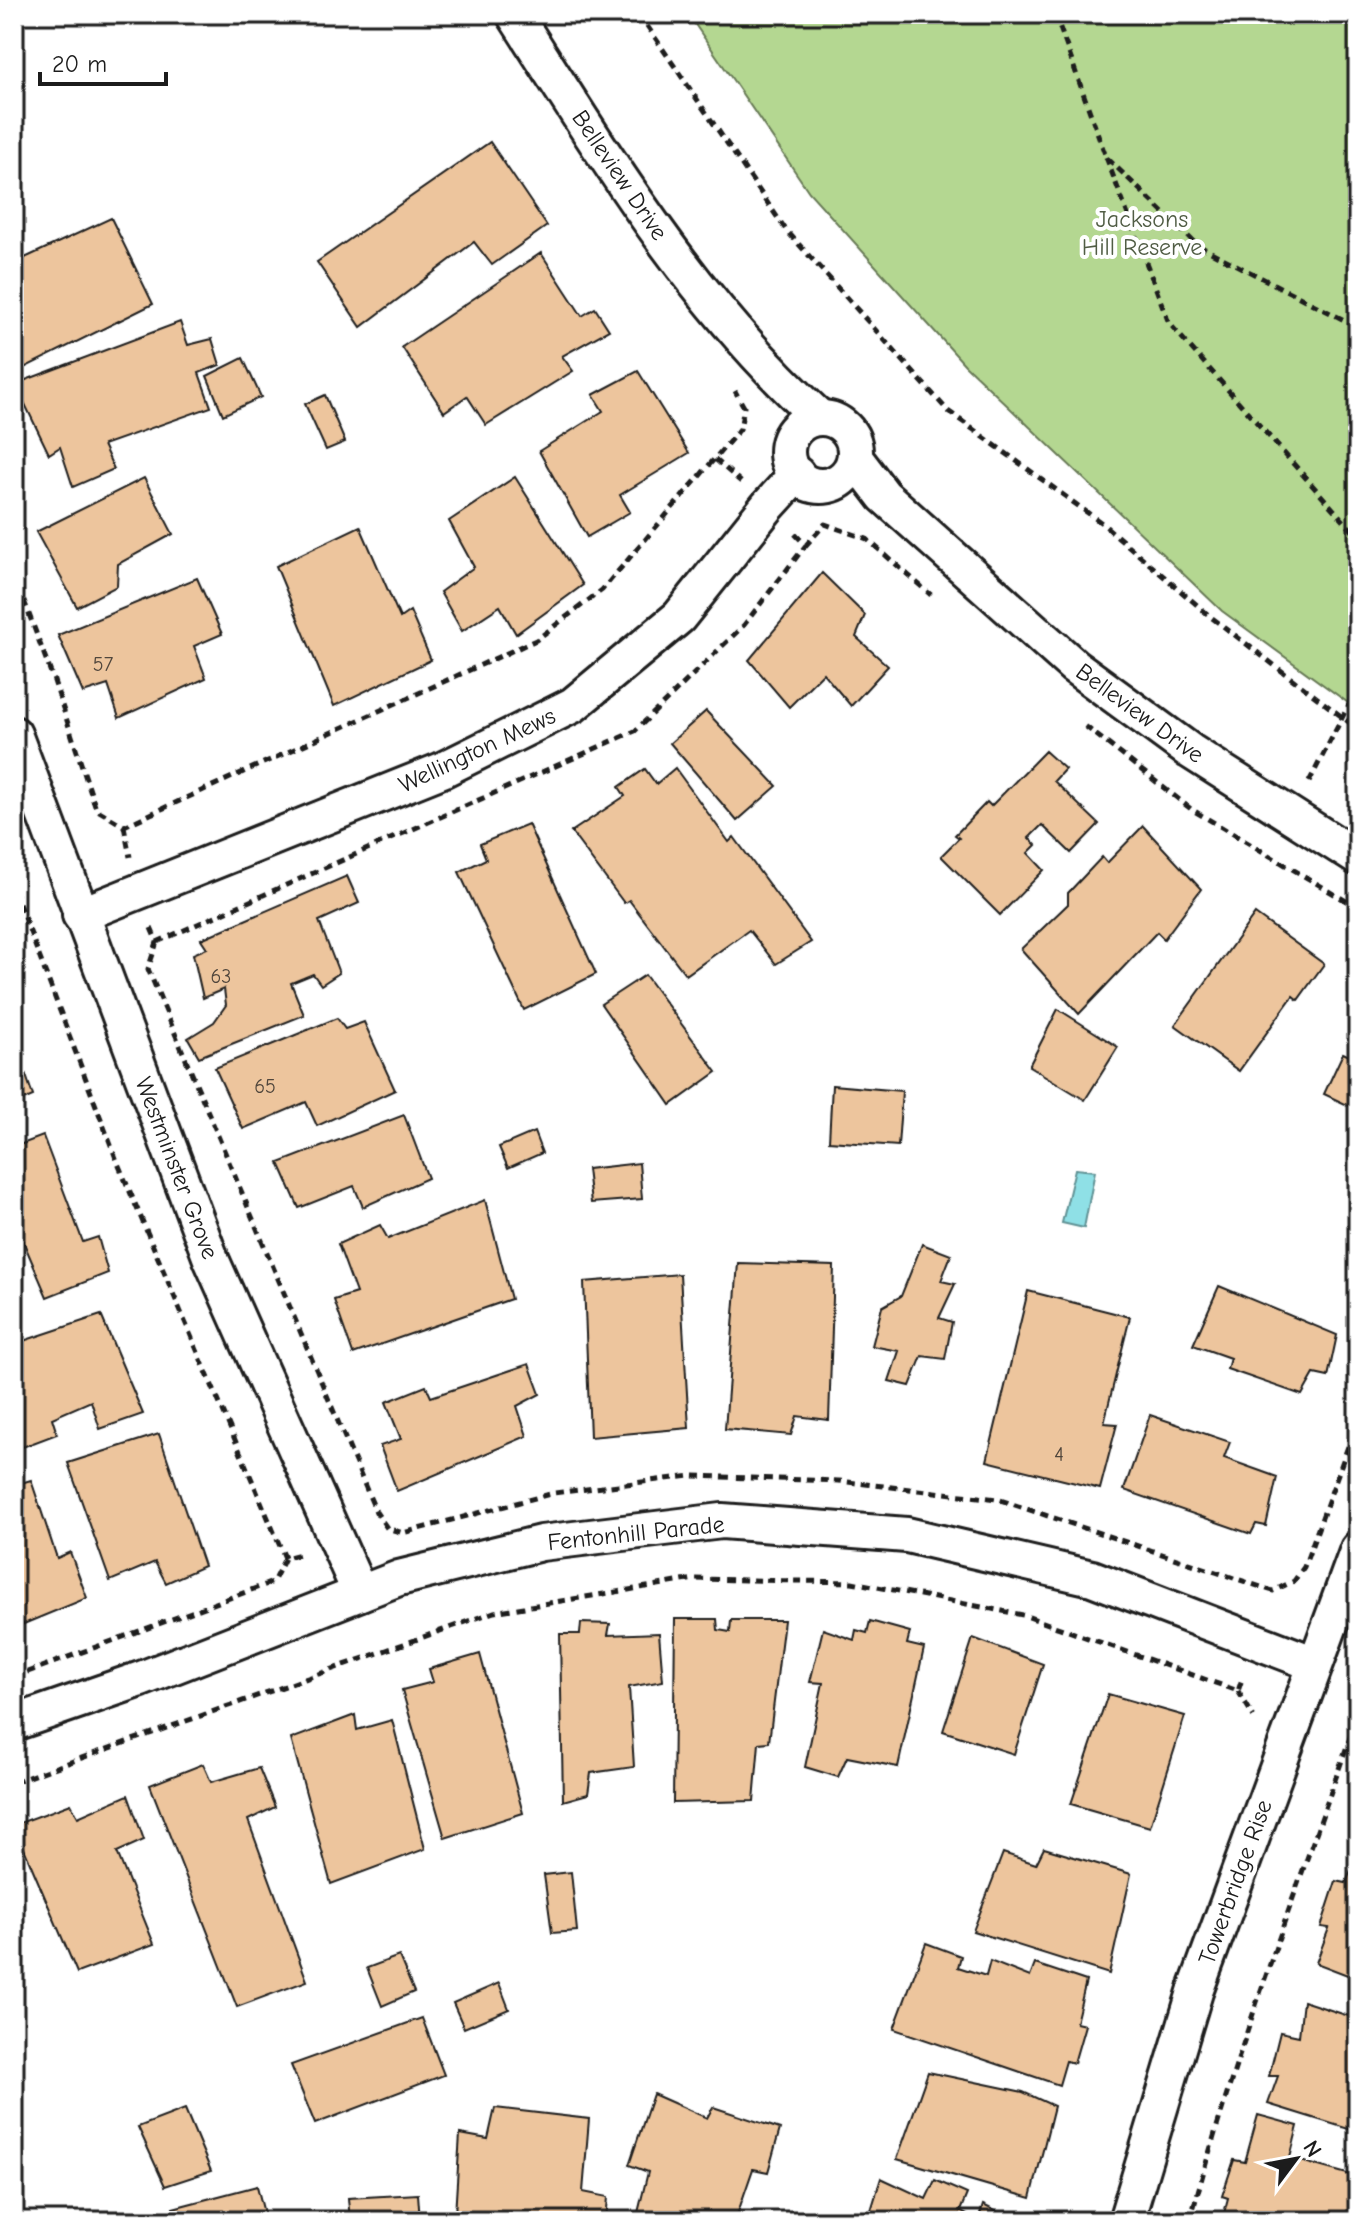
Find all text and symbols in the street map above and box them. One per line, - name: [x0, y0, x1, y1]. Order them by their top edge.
- scale bar: [40, 36, 166, 86]
- text: 20 m: [52, 50, 107, 78]
- street label: Belleview Drive: [566, 105, 674, 245]
- park label: Jacksons Hill Reserve: [1082, 205, 1202, 261]
- house number: 57: [93, 653, 114, 676]
- street label: Belleview Drive: [1071, 657, 1209, 769]
- street label: Wellington Mews: [394, 701, 560, 799]
- house number: 63: [211, 965, 231, 988]
- street label: Westminster Grove: [129, 1073, 225, 1263]
- house number: 65: [254, 1075, 276, 1098]
- house number: 4: [1054, 1443, 1064, 1466]
- street label: Fentonhill Parade: [546, 1510, 726, 1556]
- street label: Towerbridge Rise: [1192, 1796, 1278, 1968]
- north arrow: [1256, 2119, 1336, 2199]
- text: N: [1297, 2136, 1327, 2162]

